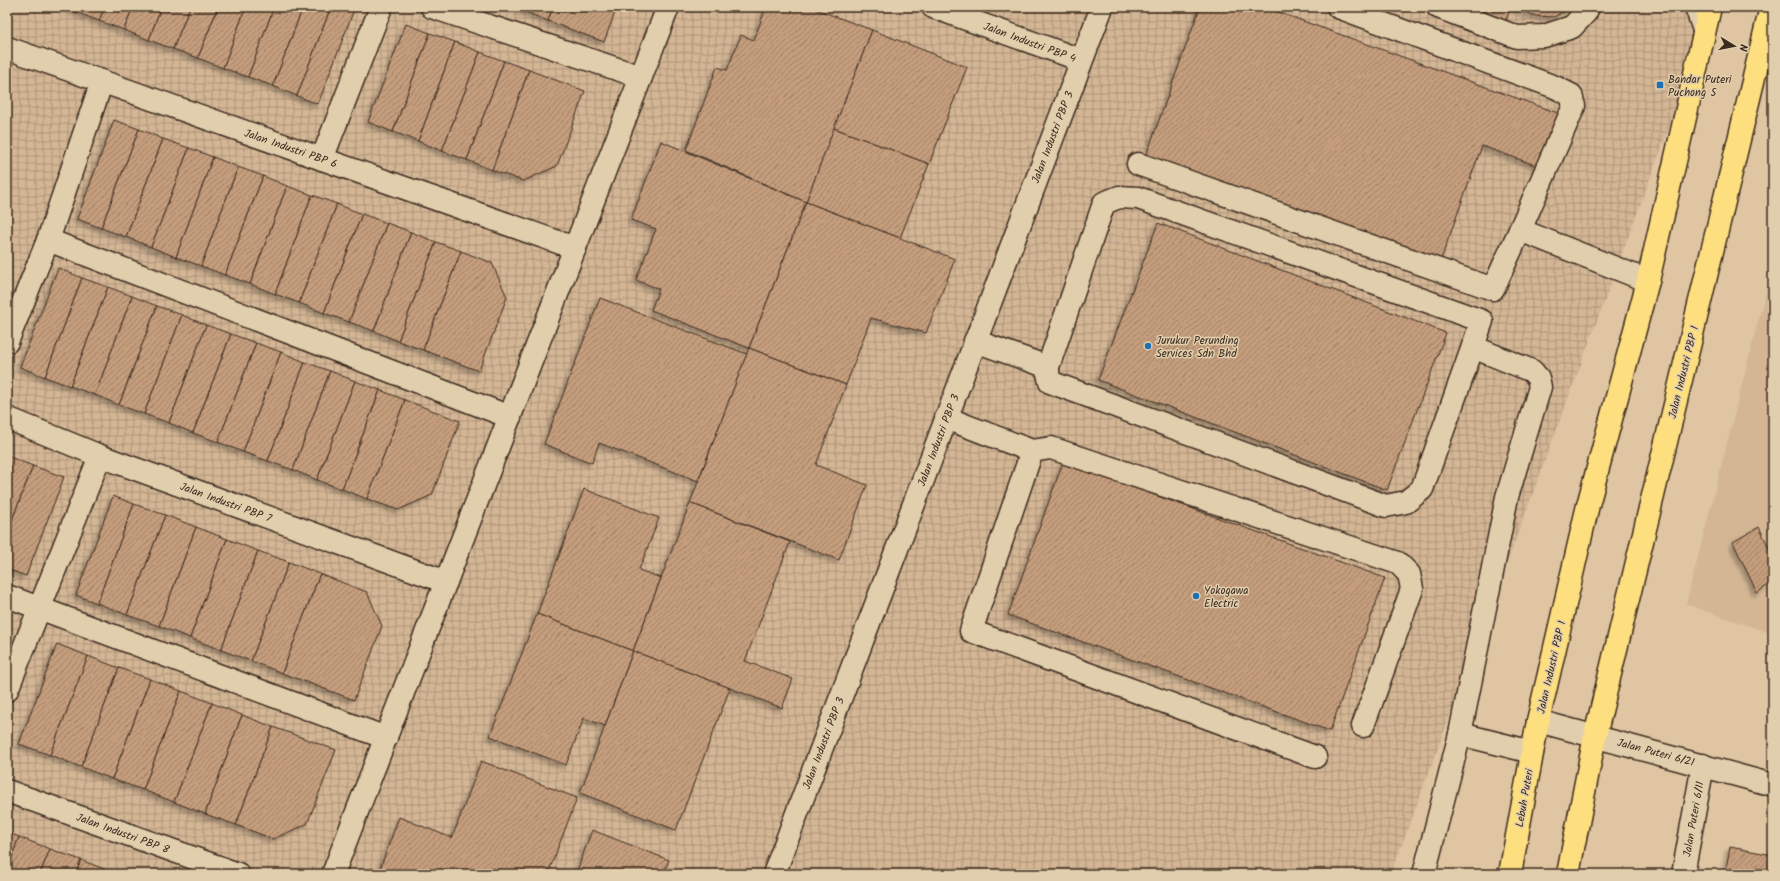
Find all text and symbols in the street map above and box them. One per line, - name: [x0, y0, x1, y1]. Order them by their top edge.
- street label: Jalan Industri PBP 4: [981, 18, 1079, 68]
- north arrow: [1714, 26, 1754, 66]
- text: N: [1733, 43, 1752, 53]
- place label: Bandar Puteri Puchong 5: [1668, 71, 1732, 102]
- marker: Bandar Puteri Puchong 5: [1655, 80, 1665, 90]
- street label: Jalan Industri PBP 3: [1027, 89, 1079, 186]
- street label: Jalan Industri PBP 6: [242, 125, 340, 173]
- street label: Jalan Industri PBP 1: [1664, 324, 1704, 420]
- place label: Jurukur Perunding Services Sdn Bhd: [1156, 332, 1239, 363]
- marker: Jurukur Perunding Services Sdn Bhd: [1143, 341, 1153, 351]
- street label: Jalan Industri PBP 3: [913, 392, 965, 489]
- street label: Jalan Industri PBP 7: [177, 478, 275, 528]
- place label: Yokogawa Electric: [1204, 582, 1248, 613]
- marker: Yokogawa Electric: [1191, 591, 1201, 601]
- street label: Jalan Industri PBP 1: [1533, 619, 1571, 715]
- street label: Jalan Industri PBP 3: [798, 695, 850, 792]
- street label: Jalan Puteri 6/21: [1615, 734, 1696, 772]
- street label: Lebuh Puteri: [1511, 767, 1539, 829]
- street label: Jalan Puteri 6/11: [1678, 780, 1709, 858]
- street label: Jalan Industri PBP 8: [73, 809, 172, 859]

